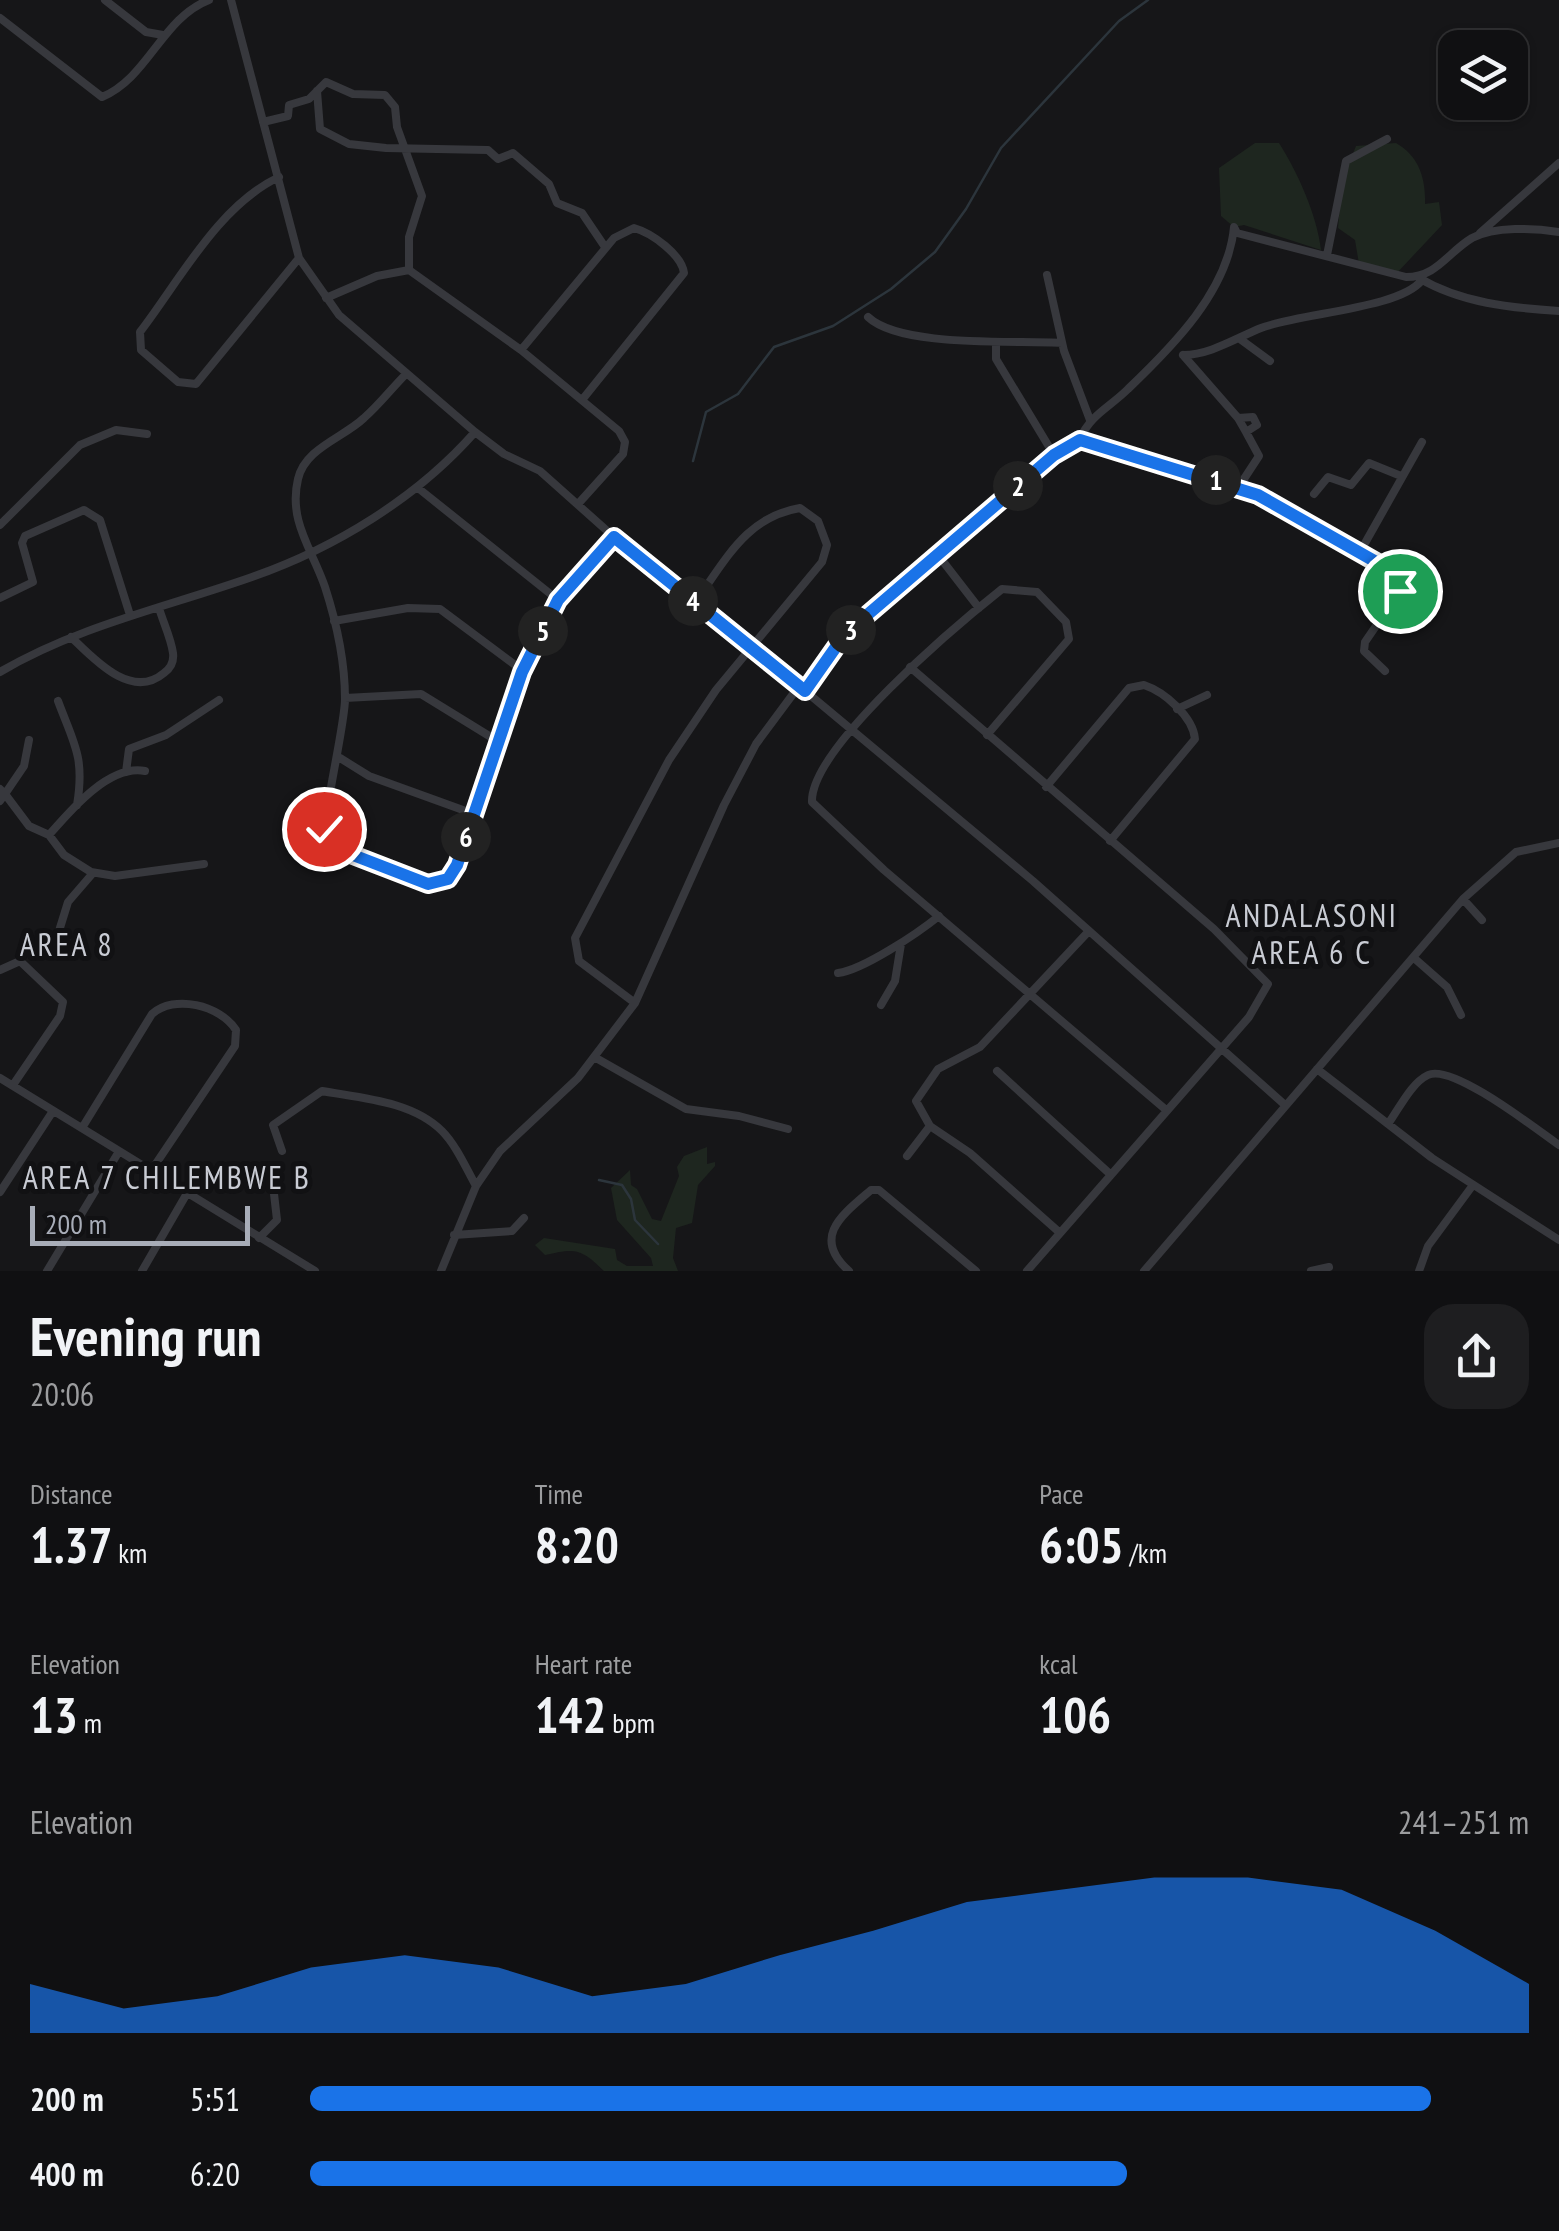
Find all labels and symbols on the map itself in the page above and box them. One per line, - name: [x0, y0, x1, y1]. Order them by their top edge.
- pin: 1: [1191, 455, 1241, 505]
- pin: 2: [993, 461, 1043, 511]
- pin: [1358, 549, 1443, 634]
- pin: 4: [668, 576, 718, 626]
- pin: 3: [826, 605, 876, 655]
- pin: 5: [518, 606, 568, 656]
- pin: [282, 787, 367, 872]
- pin: 6: [441, 812, 491, 862]
- district label: ANDALASONI AREA 6 C: [1225, 894, 1399, 973]
- district label: AREA 8: [20, 923, 114, 965]
- district label: AREA 7 CHILEMBWE B: [23, 1156, 311, 1198]
- scale bar: [30, 1201, 250, 1246]

